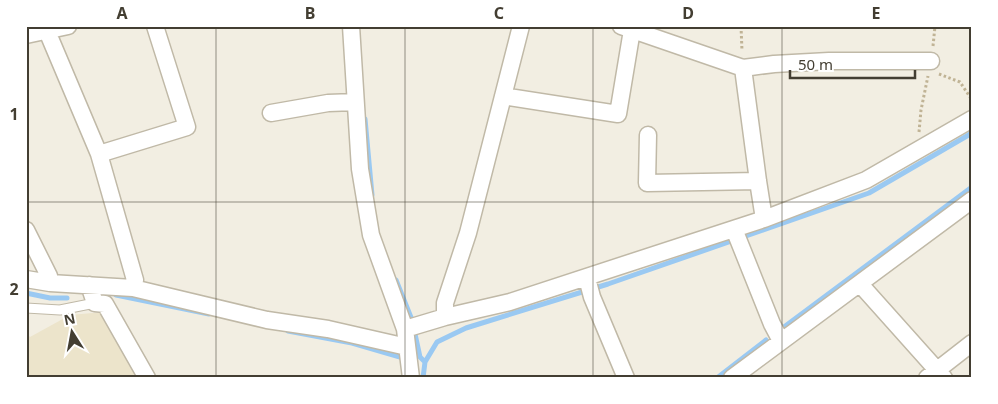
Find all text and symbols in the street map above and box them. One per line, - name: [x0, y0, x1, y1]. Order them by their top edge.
- text: A: [116, 2, 128, 24]
- text: B: [305, 2, 315, 24]
- text: C: [494, 2, 504, 24]
- text: D: [682, 2, 694, 24]
- text: E: [872, 2, 881, 24]
- scale bar: [790, 48, 916, 80]
- text: 50 m: [798, 54, 833, 74]
- text: 1: [9, 103, 19, 125]
- text: 2: [9, 278, 19, 300]
- north arrow: [48, 306, 98, 356]
- text: N: [62, 308, 77, 329]

